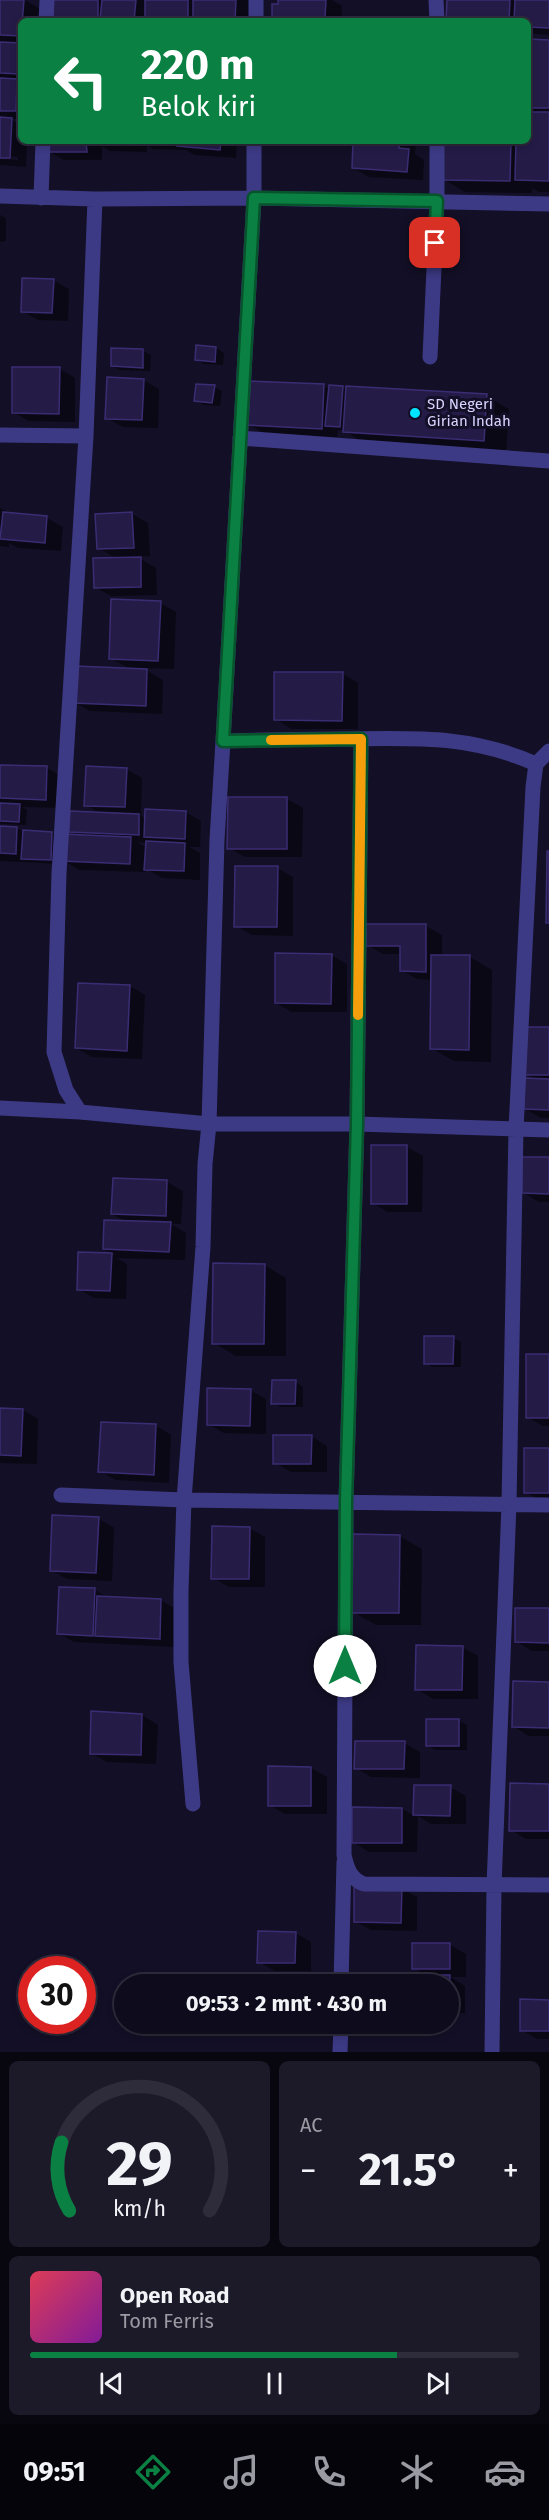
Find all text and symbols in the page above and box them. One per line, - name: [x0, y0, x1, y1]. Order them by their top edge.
- text: 220 m: [141, 40, 254, 90]
- icon: left: [42, 42, 120, 120]
- text: Belok kiri: [141, 91, 256, 123]
- pin: [409, 217, 460, 268]
- icon: arrive: [418, 226, 451, 259]
- place label: SD Negeri Girian Indah: [427, 395, 511, 430]
- marker: SD Negeri Girian Indah: [408, 406, 422, 420]
- position arrow: [313, 1634, 377, 1698]
- speed limit sign: 30: [18, 1956, 96, 2034]
- text: 09:53 · 2 mnt · 430 m: [186, 1990, 387, 2017]
- text: AC: [300, 2113, 322, 2137]
- text: 29: [106, 2127, 173, 2202]
- text: 21.5°: [359, 2143, 460, 2197]
- text: −: [300, 2151, 317, 2191]
- text: +: [503, 2151, 519, 2191]
- text: km/h: [113, 2196, 166, 2222]
- text: Open Road: [120, 2282, 230, 2309]
- text: Tom Ferris: [120, 2309, 214, 2333]
- icon: previous: [95, 2367, 128, 2400]
- icon: pause: [258, 2367, 291, 2400]
- icon: next: [421, 2367, 454, 2400]
- icon: directions: [132, 2451, 174, 2493]
- icon: music: [220, 2451, 262, 2493]
- icon: phone: [308, 2451, 350, 2493]
- icon: climate: [396, 2451, 438, 2493]
- icon: car: [484, 2451, 526, 2493]
- text: 09:51: [23, 2456, 86, 2488]

